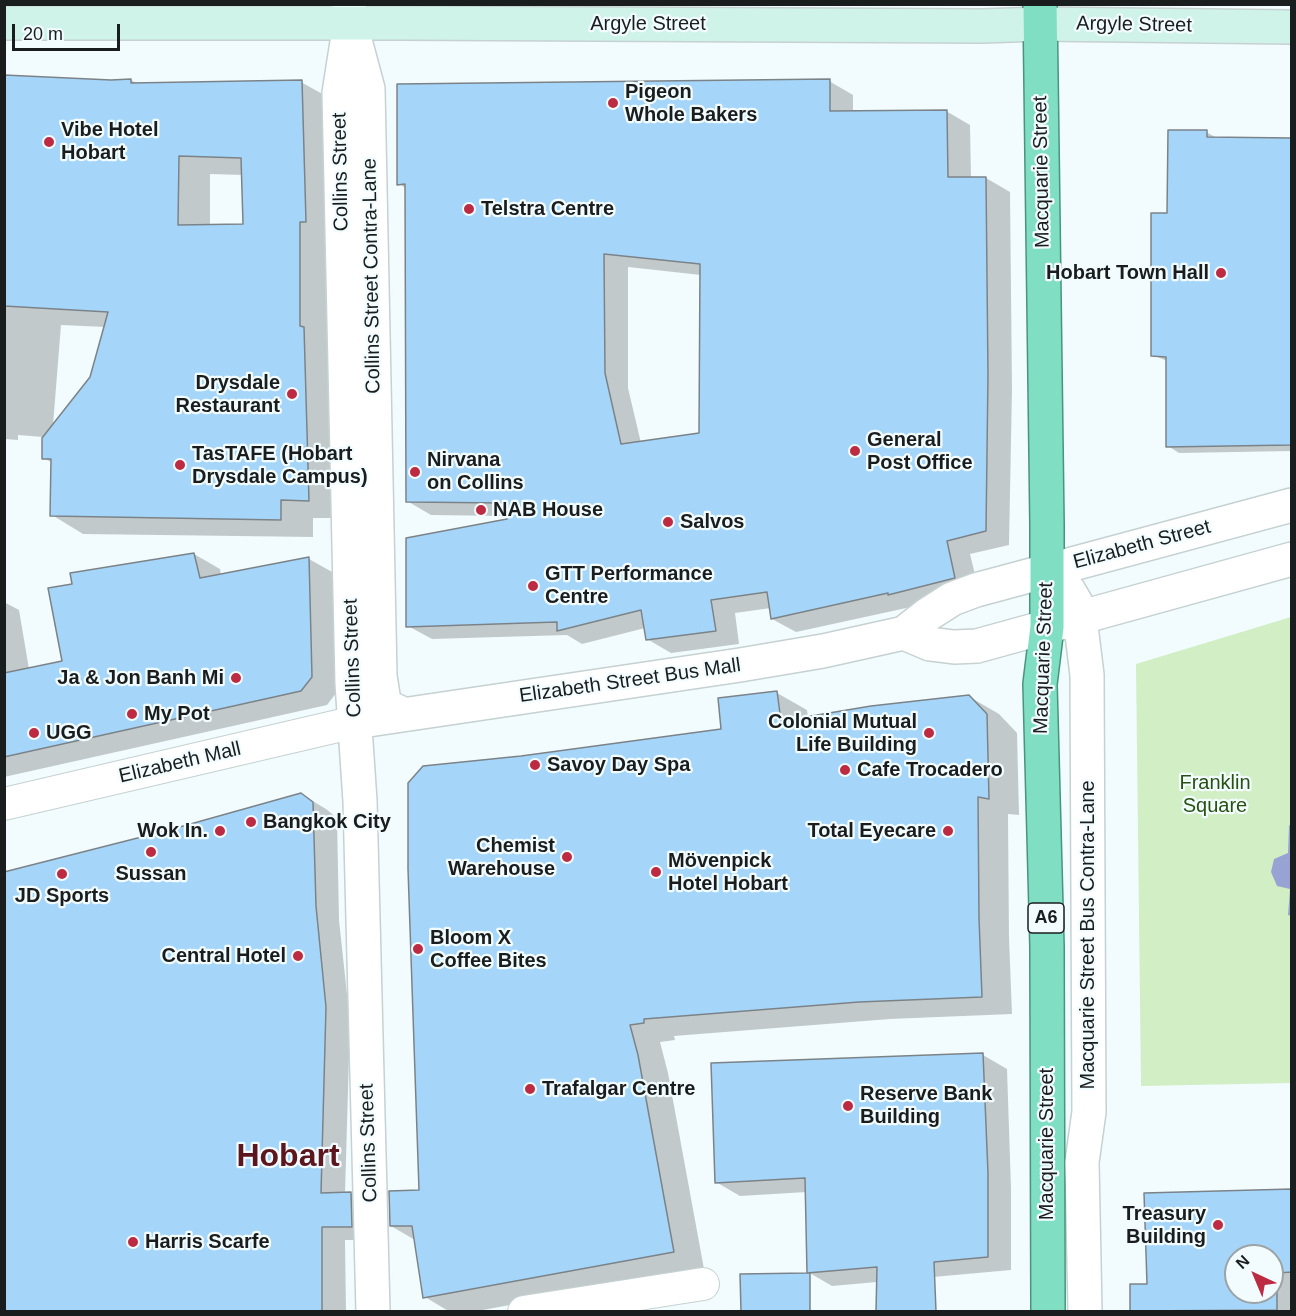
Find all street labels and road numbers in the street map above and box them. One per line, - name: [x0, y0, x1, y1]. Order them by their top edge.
- street label: Argyle Street: [590, 12, 706, 36]
- street label: Argyle Street: [1076, 12, 1192, 38]
- street label: Macquarie Street: [1029, 96, 1055, 248]
- street label: Collins Street: [328, 112, 354, 232]
- street label: Collins Street Contra-Lane: [358, 158, 386, 394]
- street label: Elizabeth Street: [1071, 515, 1213, 575]
- street label: Macquarie Street: [1029, 581, 1059, 735]
- street label: Collins Street: [339, 598, 367, 718]
- street label: Elizabeth Street Bus Mall: [518, 654, 742, 708]
- street label: Elizabeth Mall: [117, 737, 243, 789]
- street label: Macquarie Street Bus Contra-Lane: [1076, 780, 1100, 1090]
- road number: A6: [1028, 903, 1064, 933]
- street label: Macquarie Street: [1035, 1068, 1059, 1220]
- street label: Collins Street: [355, 1083, 383, 1203]

